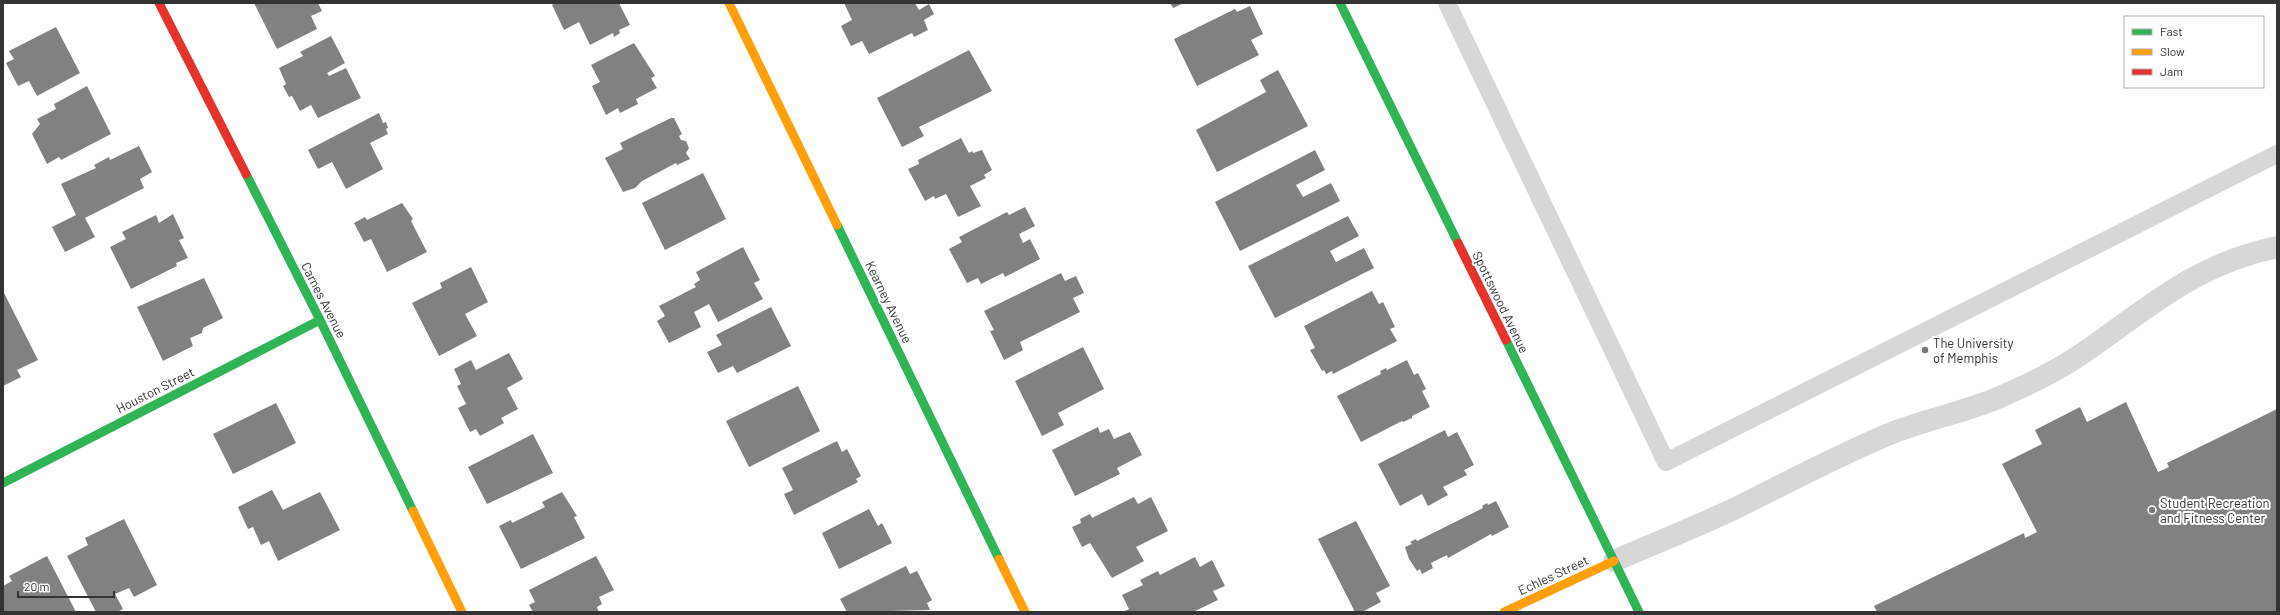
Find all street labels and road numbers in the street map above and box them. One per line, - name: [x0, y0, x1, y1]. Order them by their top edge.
- street label: Spottswood Avenue: [1469, 248, 1533, 356]
- street label: Kearney Avenue: [862, 258, 916, 346]
- street label: Carnes Avenue: [298, 259, 350, 341]
- street label: Houston Street: [113, 363, 197, 417]
- street label: Echles Street: [1515, 552, 1591, 598]

